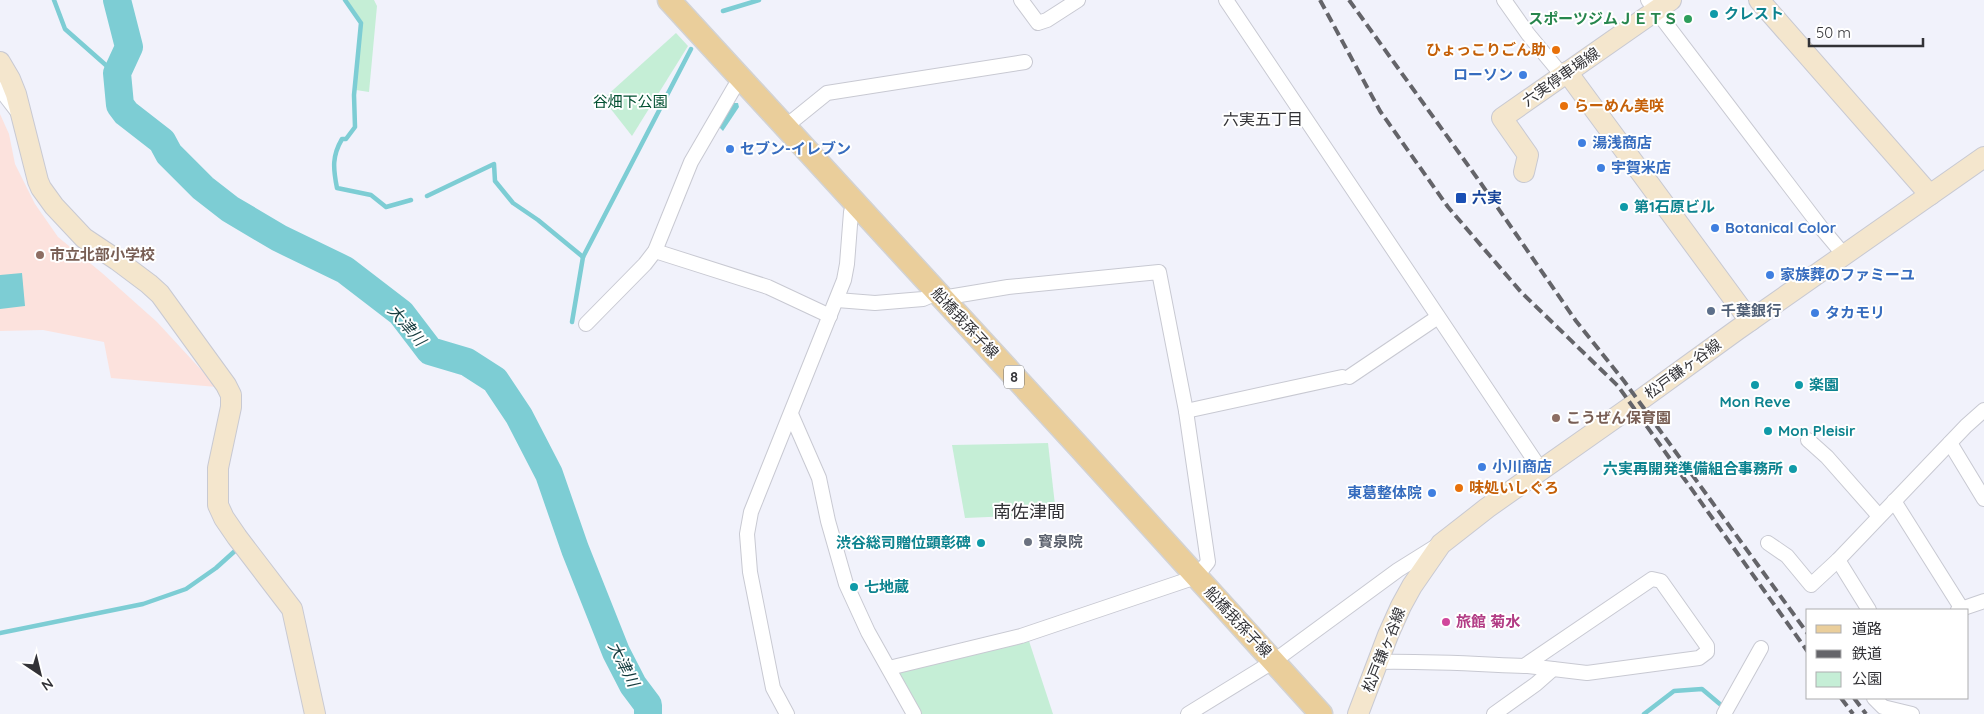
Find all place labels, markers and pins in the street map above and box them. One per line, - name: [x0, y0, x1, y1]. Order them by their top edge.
- place label: クレスト: [1724, 4, 1784, 23]
- marker: クレスト: [1708, 8, 1720, 20]
- place label: スポーツジムＪＥＴＳ: [1528, 9, 1678, 28]
- marker: スポーツジムＪＥＴＳ: [1682, 13, 1694, 25]
- place label: ひょっこりごん助: [1426, 40, 1546, 59]
- marker: ひょっこりごん助: [1550, 44, 1562, 56]
- place label: ローソン: [1453, 65, 1513, 84]
- marker: ローソン: [1517, 69, 1529, 81]
- place label: らーめん美咲: [1574, 96, 1664, 115]
- marker: らーめん美咲: [1558, 100, 1570, 112]
- place label: 湯浅商店: [1592, 133, 1652, 152]
- marker: 湯浅商店: [1576, 137, 1588, 149]
- place label: セブン-イレブン: [740, 139, 851, 158]
- marker: セブン-イレブン: [724, 143, 736, 155]
- place label: 宇賀米店: [1611, 158, 1671, 177]
- marker: 宇賀米店: [1595, 162, 1607, 174]
- place label: 六実: [1472, 188, 1502, 207]
- marker: 六実: [1454, 191, 1468, 205]
- place label: 第1石原ビル: [1634, 197, 1715, 216]
- marker: 第1石原ビル: [1618, 201, 1630, 213]
- place label: Botanical Color: [1725, 218, 1837, 237]
- marker: Botanical Color: [1709, 222, 1721, 234]
- place label: 市立北部小学校: [50, 245, 155, 264]
- marker: 市立北部小学校: [34, 249, 46, 261]
- place label: 家族葬のファミーユ: [1780, 265, 1915, 284]
- marker: 家族葬のファミーユ: [1764, 269, 1776, 281]
- place label: 千葉銀行: [1721, 301, 1781, 320]
- place label: タカモリ: [1825, 303, 1885, 322]
- marker: 千葉銀行: [1705, 305, 1717, 317]
- marker: タカモリ: [1809, 307, 1821, 319]
- place label: 楽園: [1809, 375, 1839, 394]
- marker: Mon Reve: [1749, 379, 1761, 391]
- marker: 楽園: [1793, 379, 1805, 391]
- place label: Mon Reve: [1720, 392, 1791, 411]
- place label: こうぜん保育園: [1566, 408, 1671, 427]
- marker: こうぜん保育園: [1550, 412, 1562, 424]
- place label: Mon Pleisir: [1778, 421, 1856, 440]
- marker: Mon Pleisir: [1762, 425, 1774, 437]
- place label: 小川商店: [1492, 457, 1552, 476]
- place label: 六実再開発準備組合事務所: [1603, 459, 1783, 478]
- marker: 小川商店: [1476, 461, 1488, 473]
- marker: 六実再開発準備組合事務所: [1787, 463, 1799, 475]
- place label: 味処いしぐろ: [1469, 478, 1559, 497]
- marker: 味処いしぐろ: [1453, 482, 1465, 494]
- place label: 東葛整体院: [1347, 483, 1422, 502]
- marker: 東葛整体院: [1426, 487, 1438, 499]
- place label: 寳泉院: [1038, 532, 1083, 551]
- place label: 渋谷総司贈位顕彰碑: [836, 533, 971, 552]
- marker: 寳泉院: [1022, 536, 1034, 548]
- marker: 渋谷総司贈位顕彰碑: [975, 537, 987, 549]
- place label: 七地蔵: [864, 577, 909, 596]
- marker: 七地蔵: [848, 581, 860, 593]
- place label: 旅館 菊水: [1456, 612, 1520, 631]
- marker: 旅館 菊水: [1440, 616, 1452, 628]

